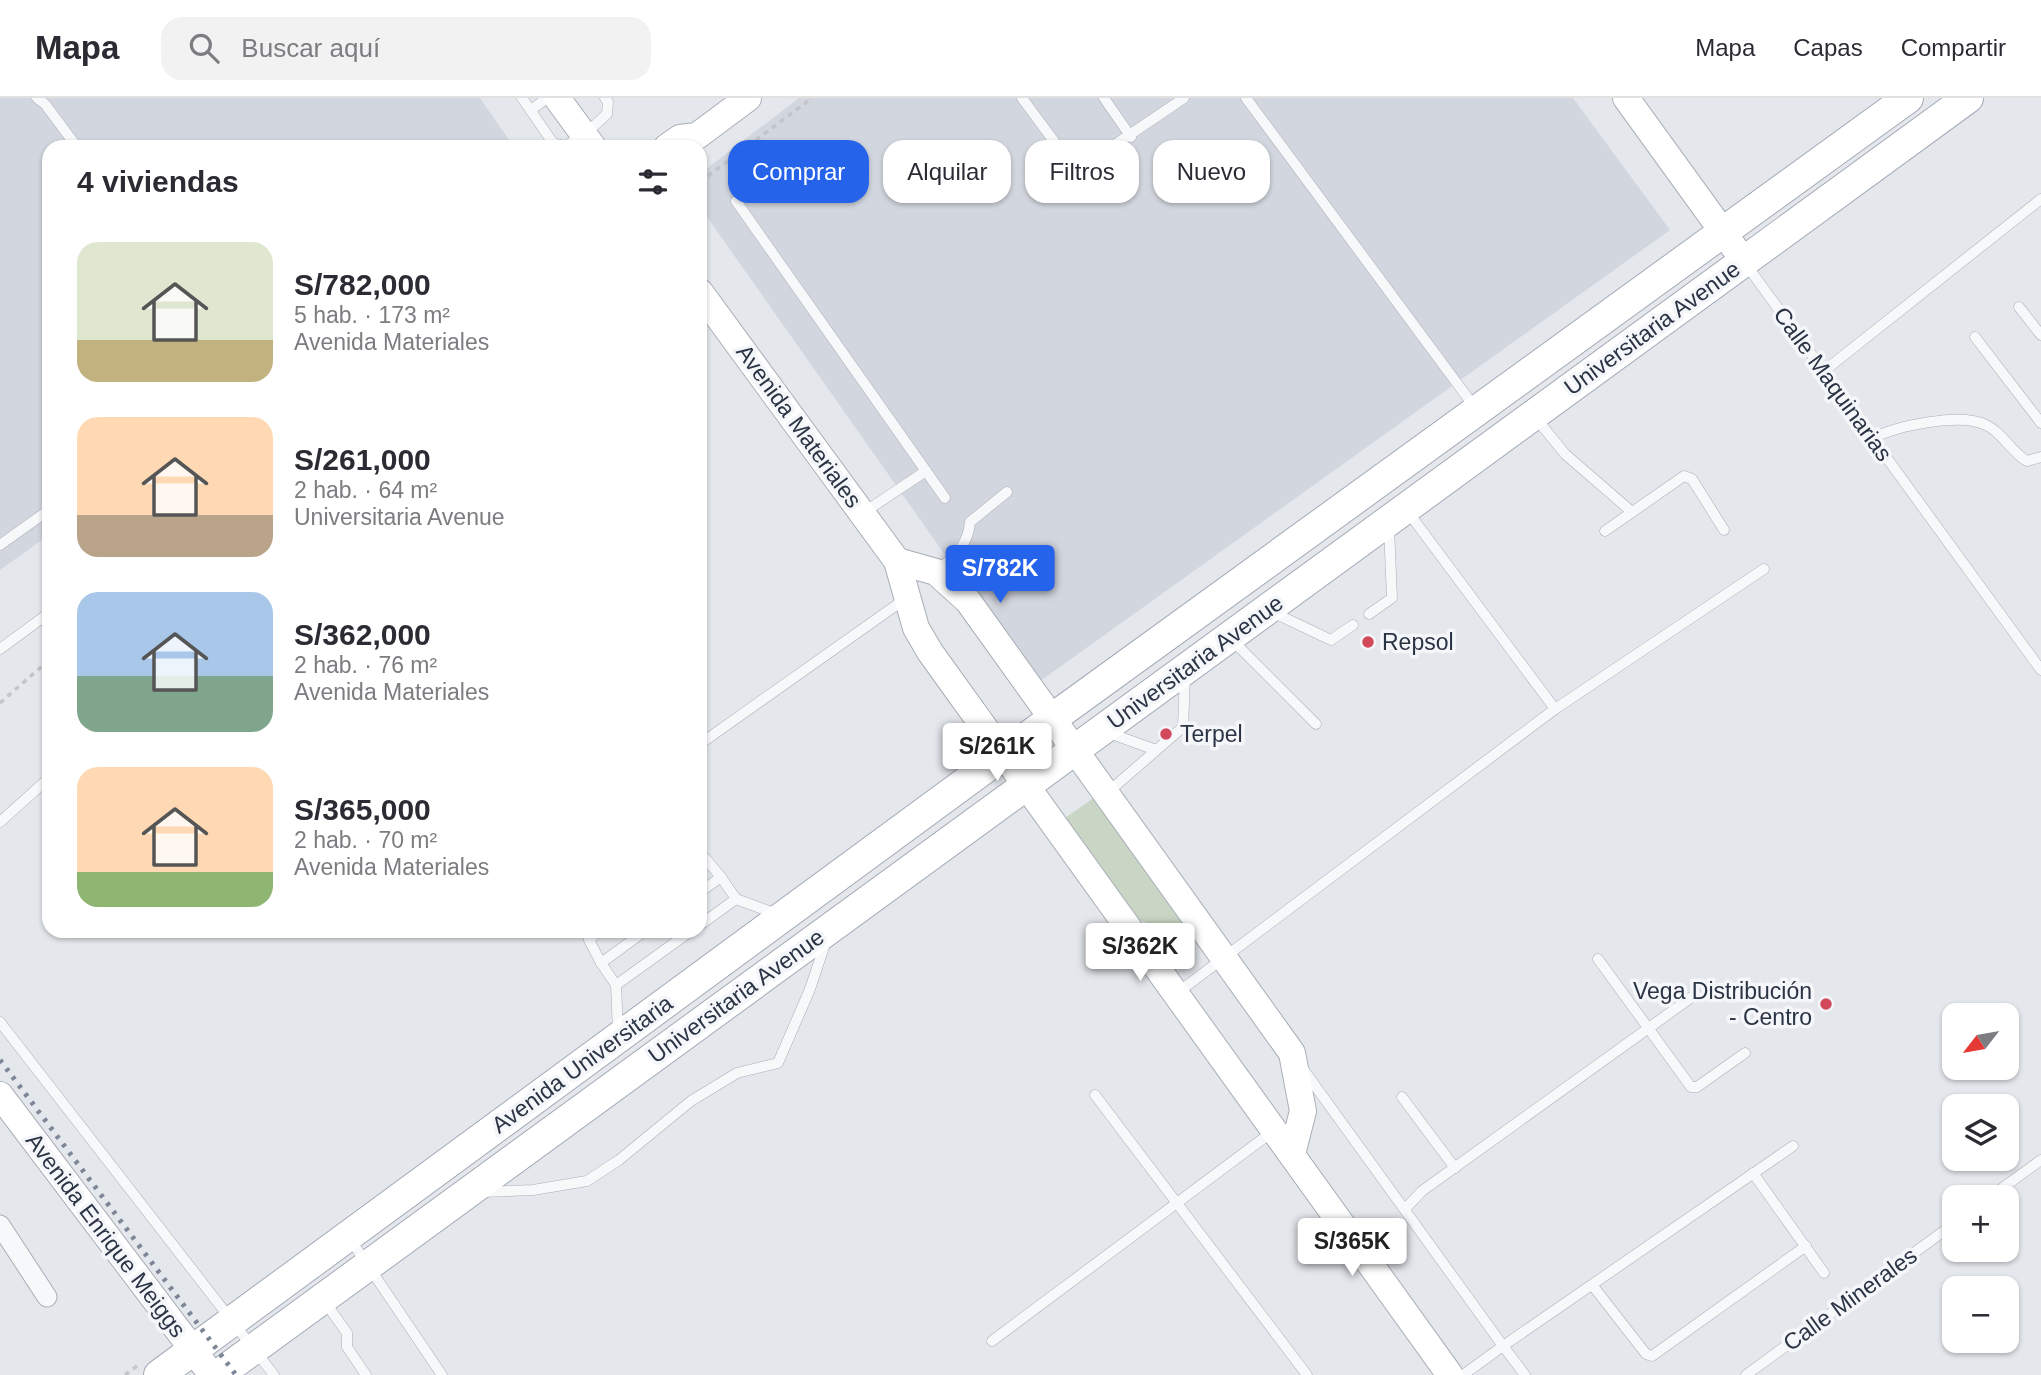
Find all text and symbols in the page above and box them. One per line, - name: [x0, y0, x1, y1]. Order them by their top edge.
- search box: [161, 17, 651, 80]
- text: Mapa: [35, 29, 119, 66]
- icon: search: [185, 29, 223, 67]
- text: Buscar aquí: [241, 33, 380, 63]
- text: Mapa: [1695, 34, 1755, 61]
- text: Capas: [1793, 34, 1863, 61]
- text: Compartir: [1901, 34, 2006, 61]
- chip: Comprar: [728, 140, 869, 203]
- chip: Alquilar: [883, 140, 1011, 203]
- chip: Filtros: [1025, 140, 1139, 203]
- chip: Nuevo: [1153, 140, 1270, 203]
- icon: filters: [634, 163, 672, 201]
- text: 4 viviendas: [77, 165, 239, 198]
- street label: Universitaria Avenue: [1559, 256, 1745, 400]
- text: S/782,000: [294, 268, 431, 301]
- icon: home: [133, 270, 217, 354]
- text: 5 hab. · 173 m²: [294, 302, 450, 328]
- street label: Calle Maquinarias: [1768, 302, 1898, 466]
- text: Avenida Materiales: [294, 329, 489, 355]
- street label: Avenida Materiales: [731, 339, 867, 513]
- text: S/261,000: [294, 443, 431, 476]
- icon: home: [133, 445, 217, 529]
- text: 2 hab. · 64 m²: [294, 477, 437, 503]
- text: Universitaria Avenue: [294, 504, 505, 530]
- pin: S/782K: [943, 546, 1057, 605]
- text: S/782K: [962, 555, 1038, 581]
- street label: Universitaria Avenue: [1102, 590, 1288, 734]
- text: S/362,000: [294, 618, 431, 651]
- icon: home: [133, 620, 217, 704]
- place label: Repsol: [1382, 629, 1454, 655]
- marker: Repsol: [1360, 634, 1376, 650]
- text: 2 hab. · 76 m²: [294, 652, 437, 678]
- text: Avenida Materiales: [294, 679, 489, 705]
- place label: Terpel: [1180, 721, 1243, 747]
- pin: S/261K: [940, 724, 1054, 783]
- marker: Terpel: [1158, 726, 1174, 742]
- text: S/261K: [959, 733, 1035, 759]
- text: S/365,000: [294, 793, 431, 826]
- icon: home: [133, 795, 217, 879]
- text: 2 hab. · 70 m²: [294, 827, 437, 853]
- text: Avenida Materiales: [294, 854, 489, 880]
- street label: Universitaria Avenue: [643, 924, 829, 1068]
- pin: S/362K: [1083, 924, 1197, 983]
- text: S/362K: [1102, 933, 1178, 959]
- place label: Vega Distribución - Centro: [1633, 978, 1812, 1030]
- street label: Avenida Universitaria: [487, 990, 678, 1138]
- marker: Vega Distribución - Centro: [1818, 996, 1834, 1012]
- north arrow: [1942, 1003, 2020, 1080]
- map controls: [1942, 1003, 2019, 1353]
- button: layers: [1942, 1094, 2019, 1171]
- street label: Avenida Enrique Meiggs: [21, 1128, 191, 1342]
- button: +: [1942, 1185, 2019, 1262]
- pin: S/365K: [1295, 1218, 1409, 1278]
- text: S/365K: [1314, 1228, 1390, 1254]
- street label: Calle Minerales: [1778, 1242, 1922, 1356]
- button: −: [1942, 1276, 2019, 1353]

